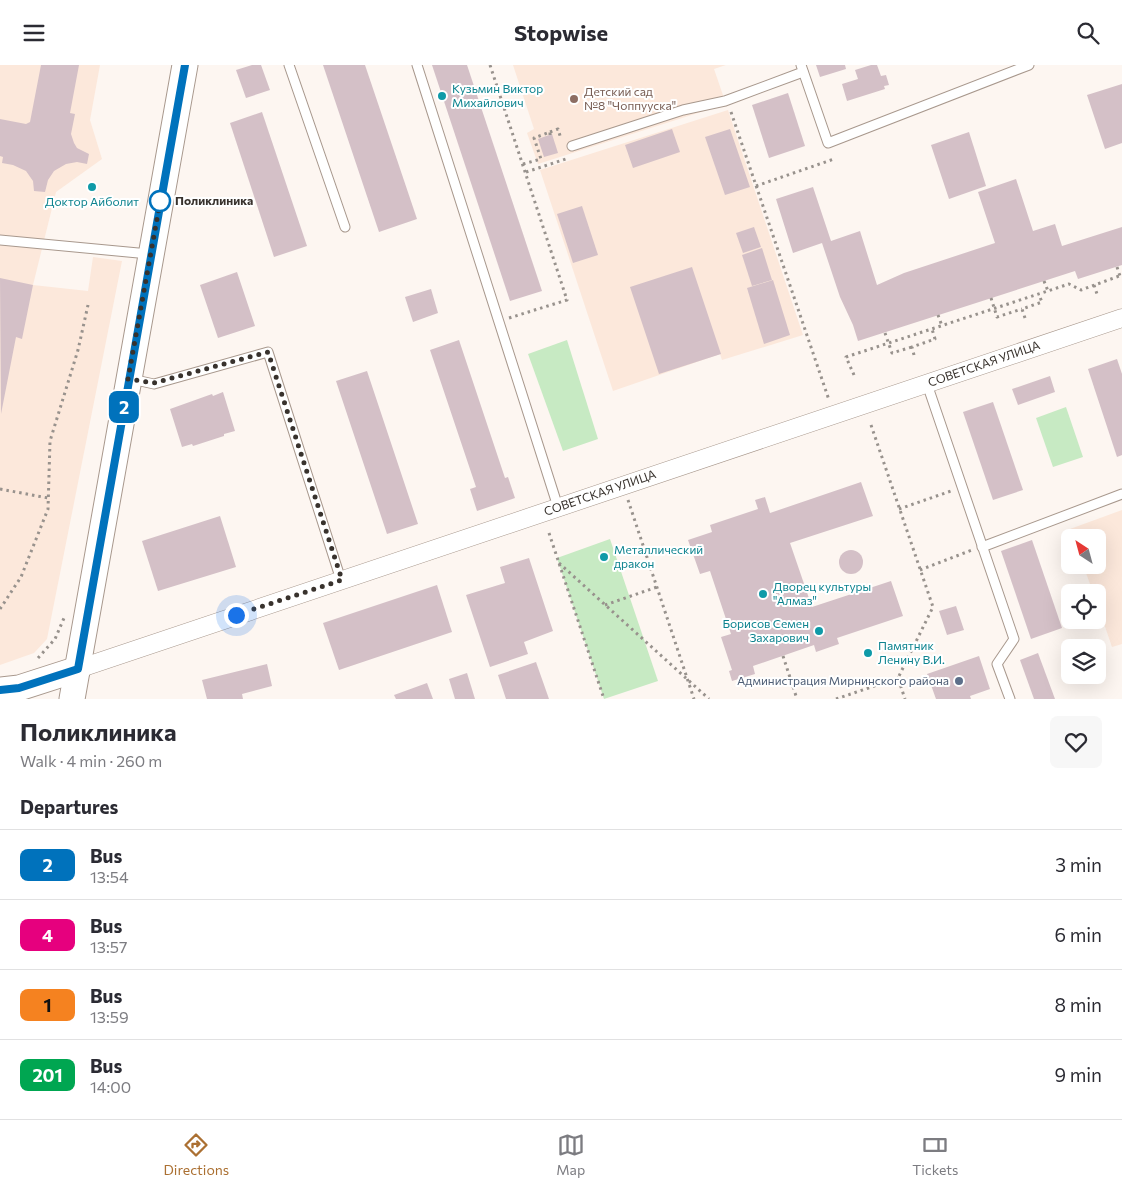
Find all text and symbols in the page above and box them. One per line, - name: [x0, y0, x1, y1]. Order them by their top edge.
- icon: menu: [20, 19, 48, 47]
- text: Stopwise: [514, 19, 608, 46]
- icon: search: [1074, 19, 1102, 47]
- place label: Кузьмин Виктор Михайлович: [452, 81, 543, 109]
- place label: Детский сад №8 "Чоппууска": [584, 84, 676, 112]
- marker: Кузьмин Виктор Михайлович: [436, 90, 448, 102]
- marker: Детский сад №8 "Чоппууска": [568, 93, 580, 105]
- marker: Доктор Айболит: [86, 181, 98, 193]
- marker: Поликлиника: [149, 190, 171, 212]
- place label: Поликлиника: [175, 193, 253, 207]
- place label: Доктор Айболит: [45, 194, 139, 208]
- street label: СОВЕТСКАЯ УЛИЦА: [926, 337, 1042, 389]
- line badge: 2: [108, 391, 140, 423]
- text: 2: [119, 396, 129, 418]
- street label: СОВЕТСКАЯ УЛИЦА: [542, 466, 658, 518]
- north arrow: [1061, 529, 1106, 574]
- map controls: [1061, 529, 1106, 684]
- place label: Металлический дракон: [614, 542, 703, 570]
- marker: Металлический дракон: [598, 551, 610, 563]
- place label: Дворец культуры "Алмаз": [773, 579, 871, 607]
- button: locate: [1061, 584, 1106, 629]
- marker: Дворец культуры "Алмаз": [757, 588, 769, 600]
- your location: [224, 603, 249, 628]
- place label: Борисов Семен Захарович: [722, 616, 809, 644]
- marker: Борисов Семен Захарович: [813, 625, 825, 637]
- place label: Памятник Ленину В.И.: [878, 638, 945, 666]
- button: layers: [1061, 639, 1106, 684]
- marker: Памятник Ленину В.И.: [862, 647, 874, 659]
- place label: Администрация Мирнинского района: [737, 673, 949, 687]
- marker: Администрация Мирнинского района: [953, 675, 965, 687]
- button: heart: [1050, 716, 1102, 768]
- text: Поликлиника: [20, 717, 177, 746]
- text: Walk · 4 min · 260 m: [20, 751, 162, 770]
- text: Departures: [20, 795, 118, 818]
- text: Bus: [90, 844, 122, 867]
- text: 3 min: [1055, 853, 1102, 876]
- text: 2: [42, 854, 53, 876]
- text: 13:54: [90, 867, 129, 886]
- text: Bus: [90, 914, 122, 937]
- text: 6 min: [1054, 923, 1102, 946]
- text: 4: [42, 924, 53, 946]
- text: 13:57: [90, 937, 127, 956]
- text: Bus: [90, 984, 122, 1007]
- text: 8 min: [1054, 993, 1102, 1016]
- text: 1: [43, 994, 52, 1016]
- text: 13:59: [90, 1007, 129, 1026]
- text: Bus: [90, 1054, 122, 1077]
- text: 9 min: [1054, 1063, 1102, 1086]
- text: 201: [32, 1064, 63, 1086]
- text: 14:00: [90, 1077, 131, 1096]
- tab: Directions: [164, 1131, 229, 1178]
- tab: Map: [556, 1131, 585, 1178]
- tab: Tickets: [912, 1131, 958, 1178]

